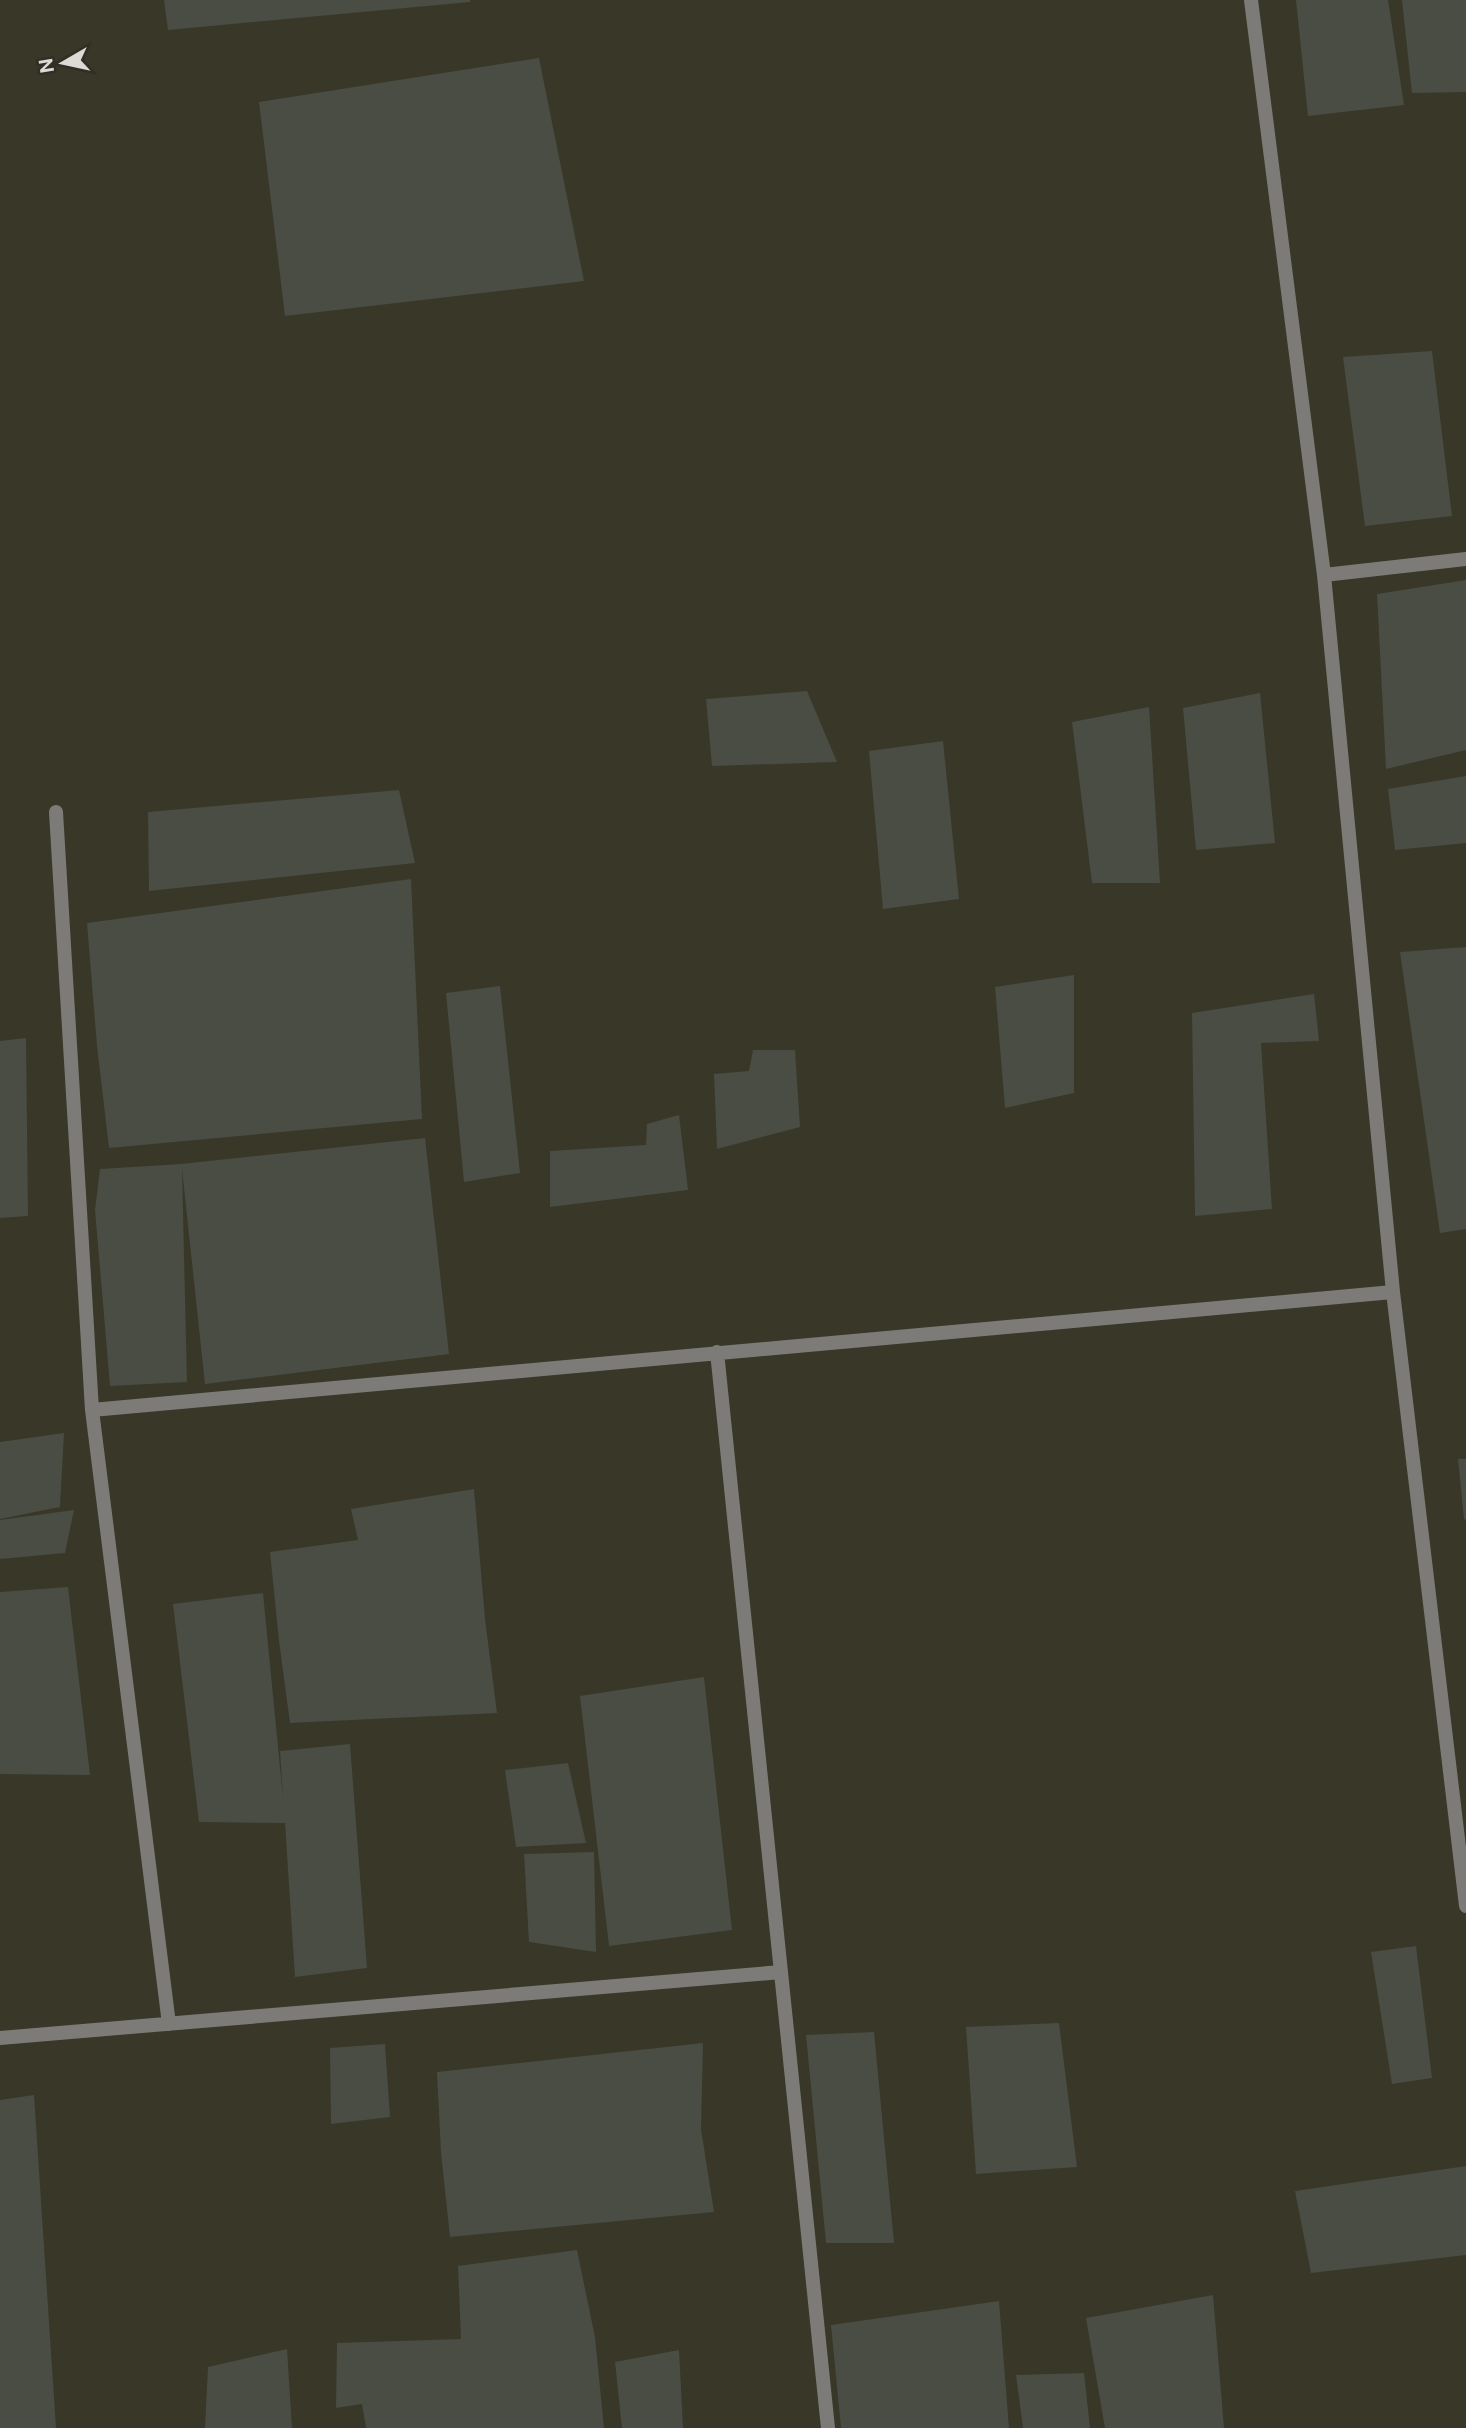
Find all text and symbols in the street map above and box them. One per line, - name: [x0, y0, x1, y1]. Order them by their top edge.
- north arrow: [28, 28, 98, 98]
- text: N: [34, 57, 58, 75]

